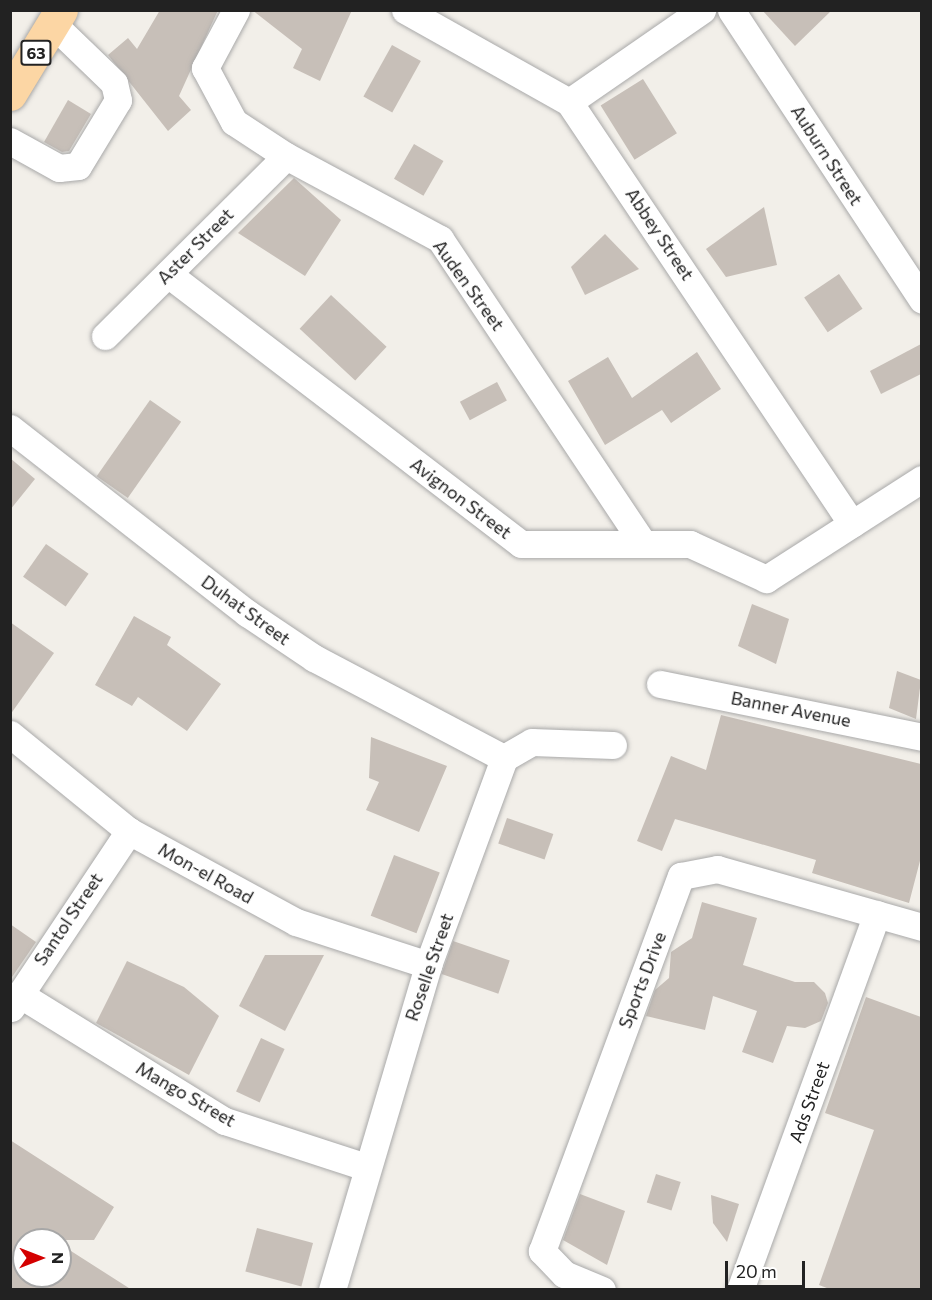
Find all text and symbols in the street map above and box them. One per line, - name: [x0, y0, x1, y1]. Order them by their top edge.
- road number: 63: [20, 40, 52, 66]
- street label: Auburn Street: [787, 101, 867, 209]
- street label: Abbey Street: [621, 184, 699, 284]
- street label: Aster Street: [152, 203, 238, 289]
- street label: Auden Street: [429, 235, 509, 335]
- street label: Avignon Street: [406, 453, 516, 543]
- street label: Duhat Street: [197, 570, 295, 650]
- street label: Banner Avenue: [729, 687, 853, 731]
- street label: Mon-el Road: [155, 838, 257, 908]
- street label: Santol Street: [29, 869, 107, 969]
- street label: Roselle Street: [400, 910, 458, 1024]
- street label: Sports Drive: [614, 929, 670, 1031]
- street label: Mango Street: [132, 1057, 240, 1131]
- street label: Ads Street: [784, 1058, 834, 1146]
- north arrow: [12, 1228, 72, 1288]
- scale bar: [728, 1249, 808, 1287]
- text: N: [49, 1252, 68, 1264]
- text: 20 m: [736, 1260, 777, 1282]

